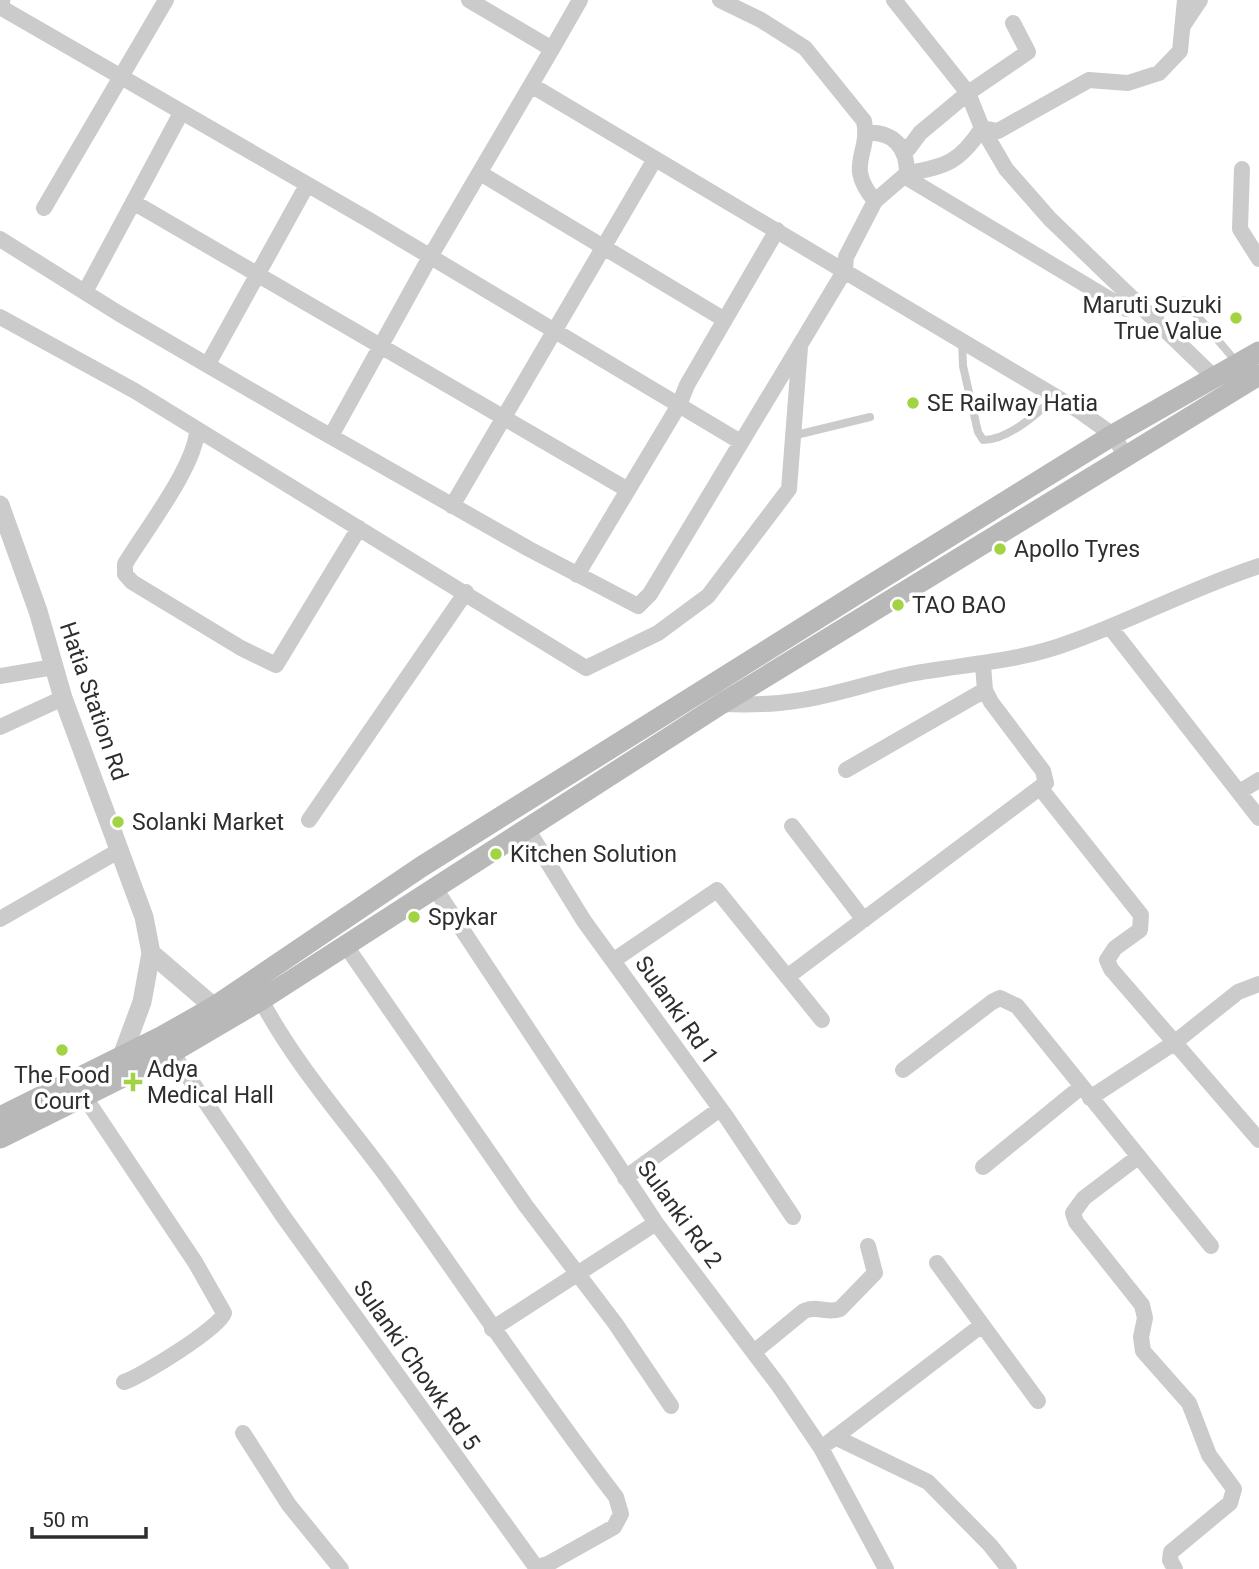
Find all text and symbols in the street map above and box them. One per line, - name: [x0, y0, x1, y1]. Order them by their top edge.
- place label: Maruti Suzuki True Value: [1082, 292, 1222, 345]
- marker: Maruti Suzuki True Value: [1228, 310, 1244, 326]
- place label: SE Railway Hatia: [927, 390, 1098, 417]
- marker: SE Railway Hatia: [905, 395, 921, 411]
- place label: Apollo Tyres: [1014, 536, 1140, 563]
- marker: Apollo Tyres: [992, 541, 1008, 557]
- place label: TAO BAO: [912, 592, 1006, 619]
- marker: TAO BAO: [890, 597, 906, 613]
- street label: Hatia Station Rd: [54, 618, 133, 784]
- place label: Solanki Market: [132, 809, 284, 836]
- marker: Solanki Market: [110, 814, 126, 830]
- place label: Kitchen Solution: [510, 841, 677, 868]
- marker: Kitchen Solution: [488, 846, 504, 862]
- place label: Spykar: [428, 904, 497, 931]
- marker: Spykar: [406, 909, 422, 925]
- street label: Sulanki Rd 1: [629, 951, 724, 1070]
- marker: The Food Court: [54, 1042, 70, 1058]
- place label: Adya Medical Hall: [147, 1056, 274, 1109]
- place label: The Food Court: [14, 1062, 110, 1115]
- marker: Adya Medical Hall: [125, 1074, 141, 1090]
- street label: Sulanki Rd 2: [632, 1155, 728, 1273]
- street label: Sulanki Chowk Rd 5: [348, 1275, 485, 1456]
- scale bar: [32, 1496, 145, 1540]
- text: 50 m: [42, 1508, 89, 1532]

